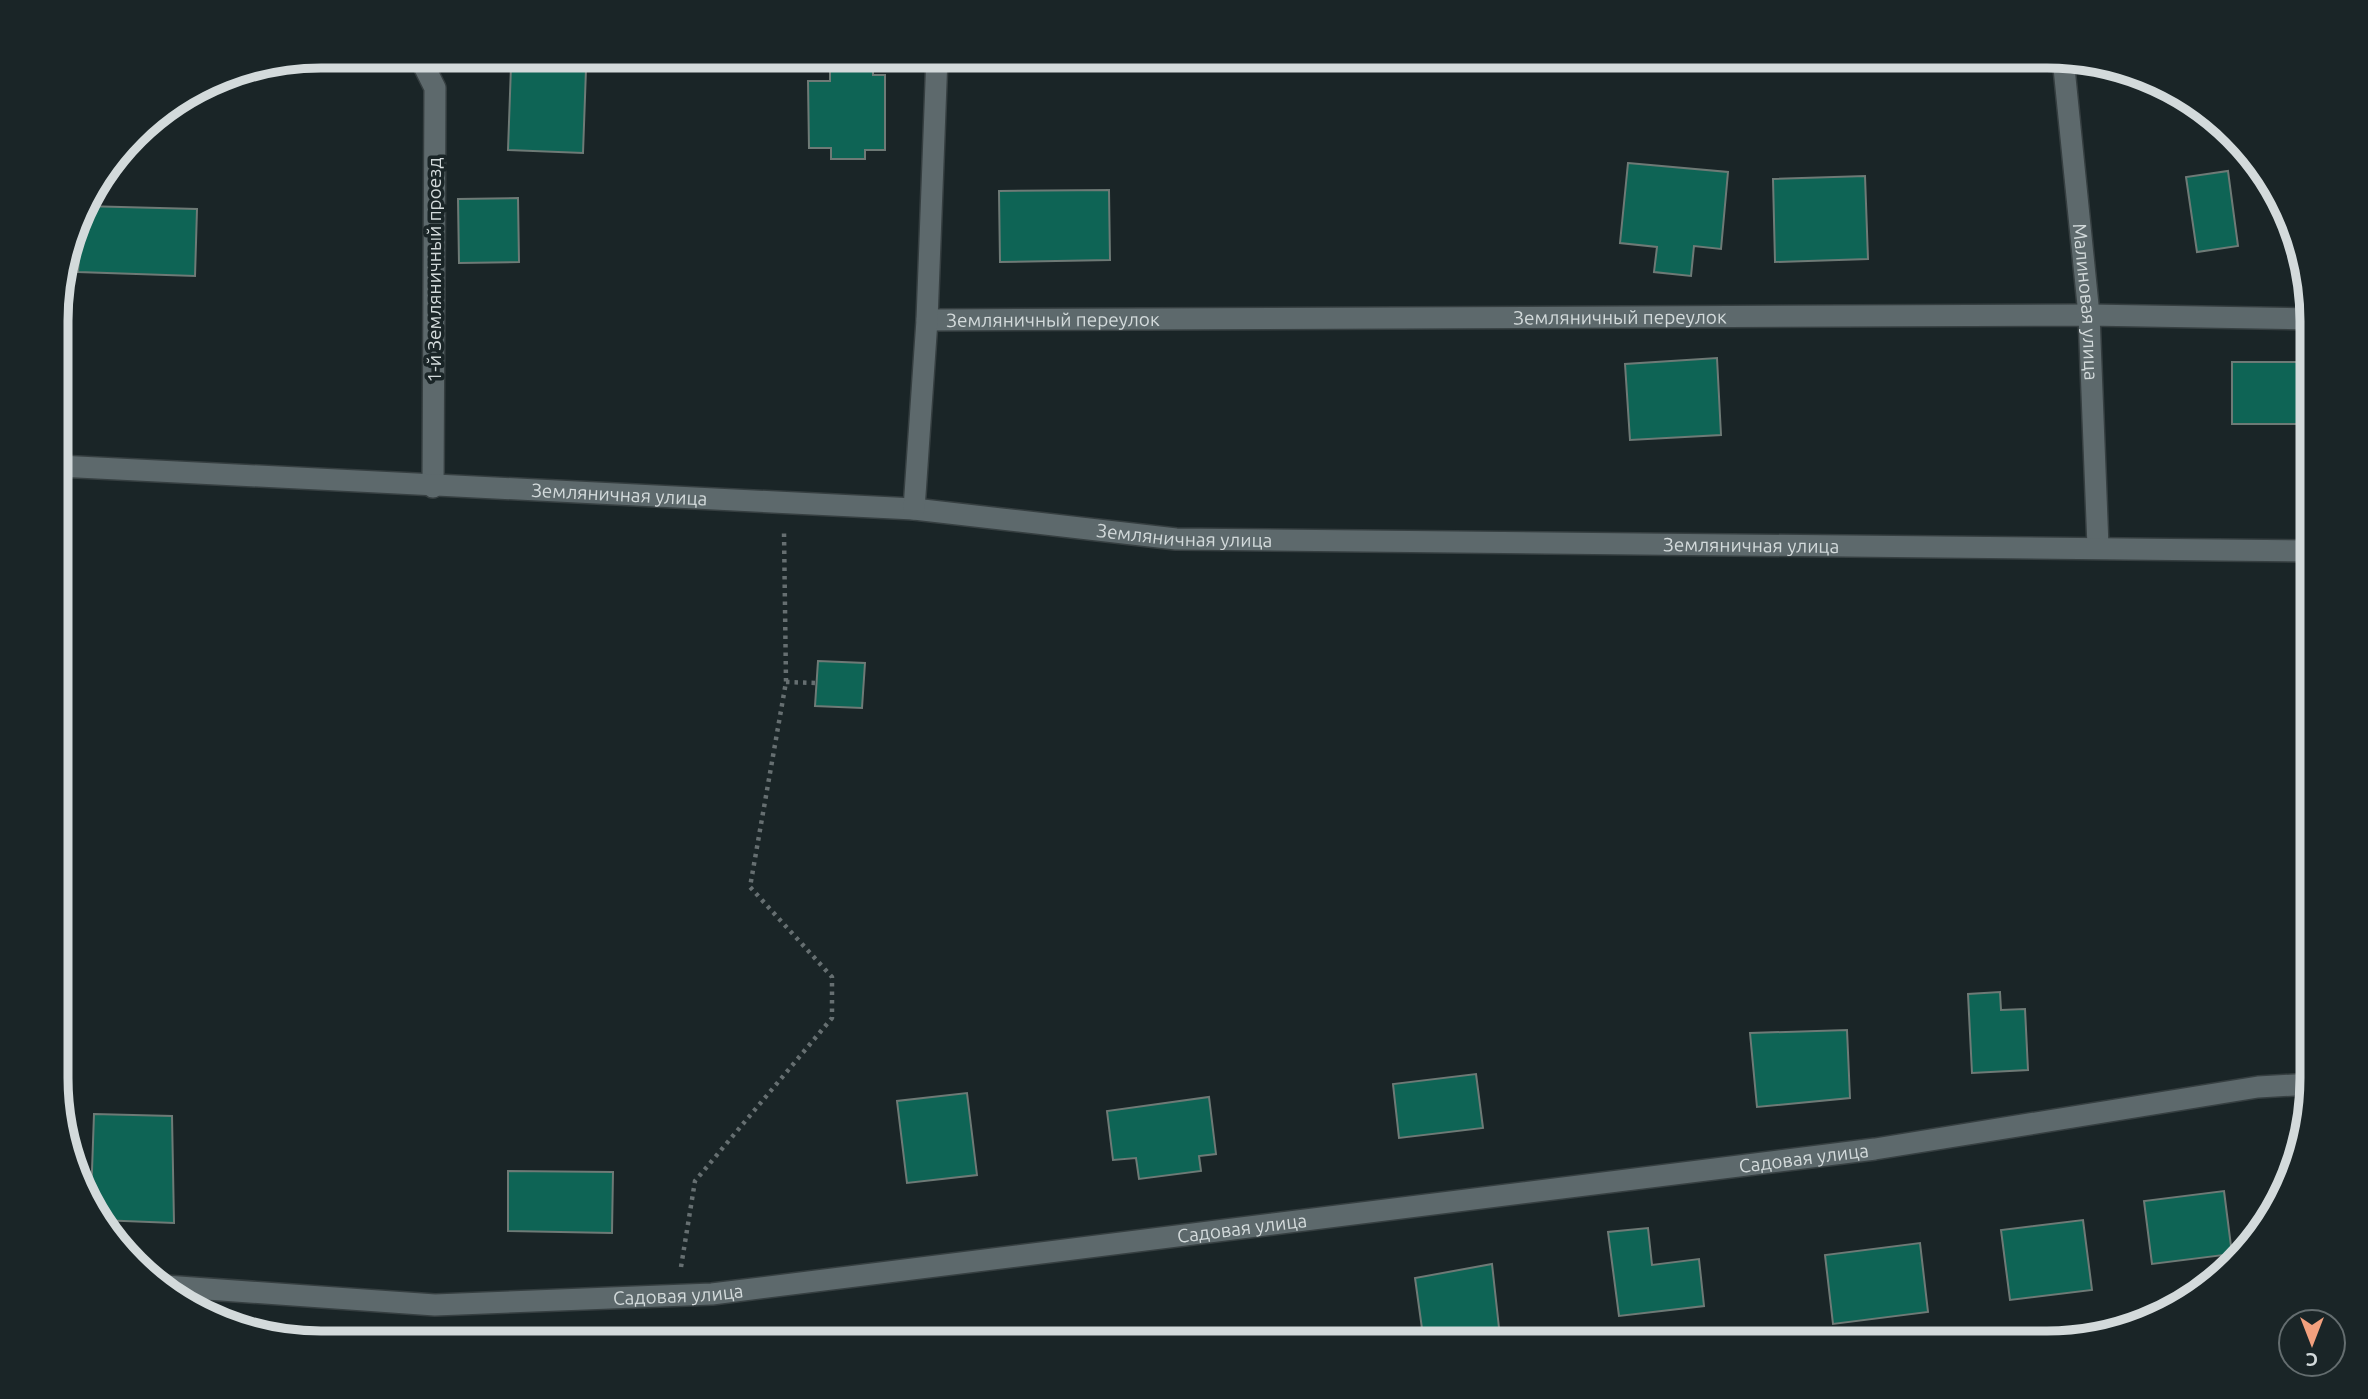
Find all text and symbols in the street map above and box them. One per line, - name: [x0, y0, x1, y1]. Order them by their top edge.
- street label: 1-й Земляничный проезд: [423, 157, 445, 383]
- street label: Малиновая улица: [2069, 222, 2103, 381]
- street label: Земляничный переулок: [1513, 306, 1727, 328]
- street label: Земляничный переулок: [946, 308, 1160, 331]
- street label: Земляничная улица: [531, 479, 708, 510]
- street label: Земляничная улица: [1095, 519, 1272, 551]
- street label: Земляничная улица: [1663, 533, 1839, 557]
- street label: Садовая улица: [1737, 1139, 1870, 1177]
- street label: Садовая улица: [1176, 1209, 1308, 1247]
- street label: Садовая улица: [612, 1279, 745, 1309]
- north arrow: [2277, 1308, 2347, 1378]
- text: С: [2306, 1349, 2318, 1371]

